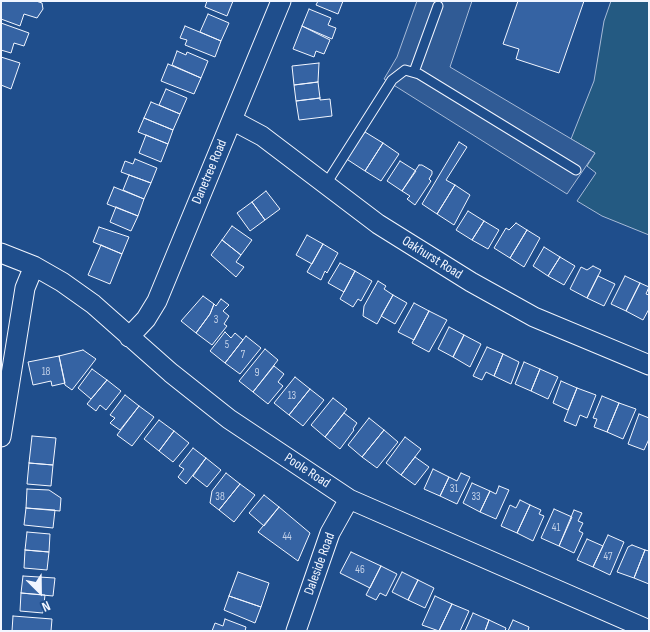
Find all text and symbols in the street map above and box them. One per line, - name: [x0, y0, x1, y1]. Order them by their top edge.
- street label: Danetree Road: [189, 137, 231, 207]
- street label: Oakhurst Road: [399, 233, 465, 283]
- house number: 3: [214, 313, 218, 327]
- house number: 5: [225, 338, 229, 352]
- house number: 7: [241, 348, 245, 362]
- house number: 18: [42, 365, 50, 379]
- house number: 9: [255, 366, 259, 380]
- house number: 13: [288, 389, 296, 403]
- street label: Poole Road: [281, 450, 333, 492]
- house number: 31: [450, 482, 458, 496]
- house number: 38: [215, 490, 225, 504]
- house number: 33: [471, 490, 481, 504]
- house number: 41: [552, 521, 560, 535]
- house number: 44: [282, 530, 292, 544]
- street label: Daleside Road: [301, 531, 339, 597]
- house number: 47: [604, 550, 612, 564]
- house number: 46: [355, 563, 365, 577]
- north arrow: [15, 567, 65, 617]
- text: N: [39, 597, 53, 616]

